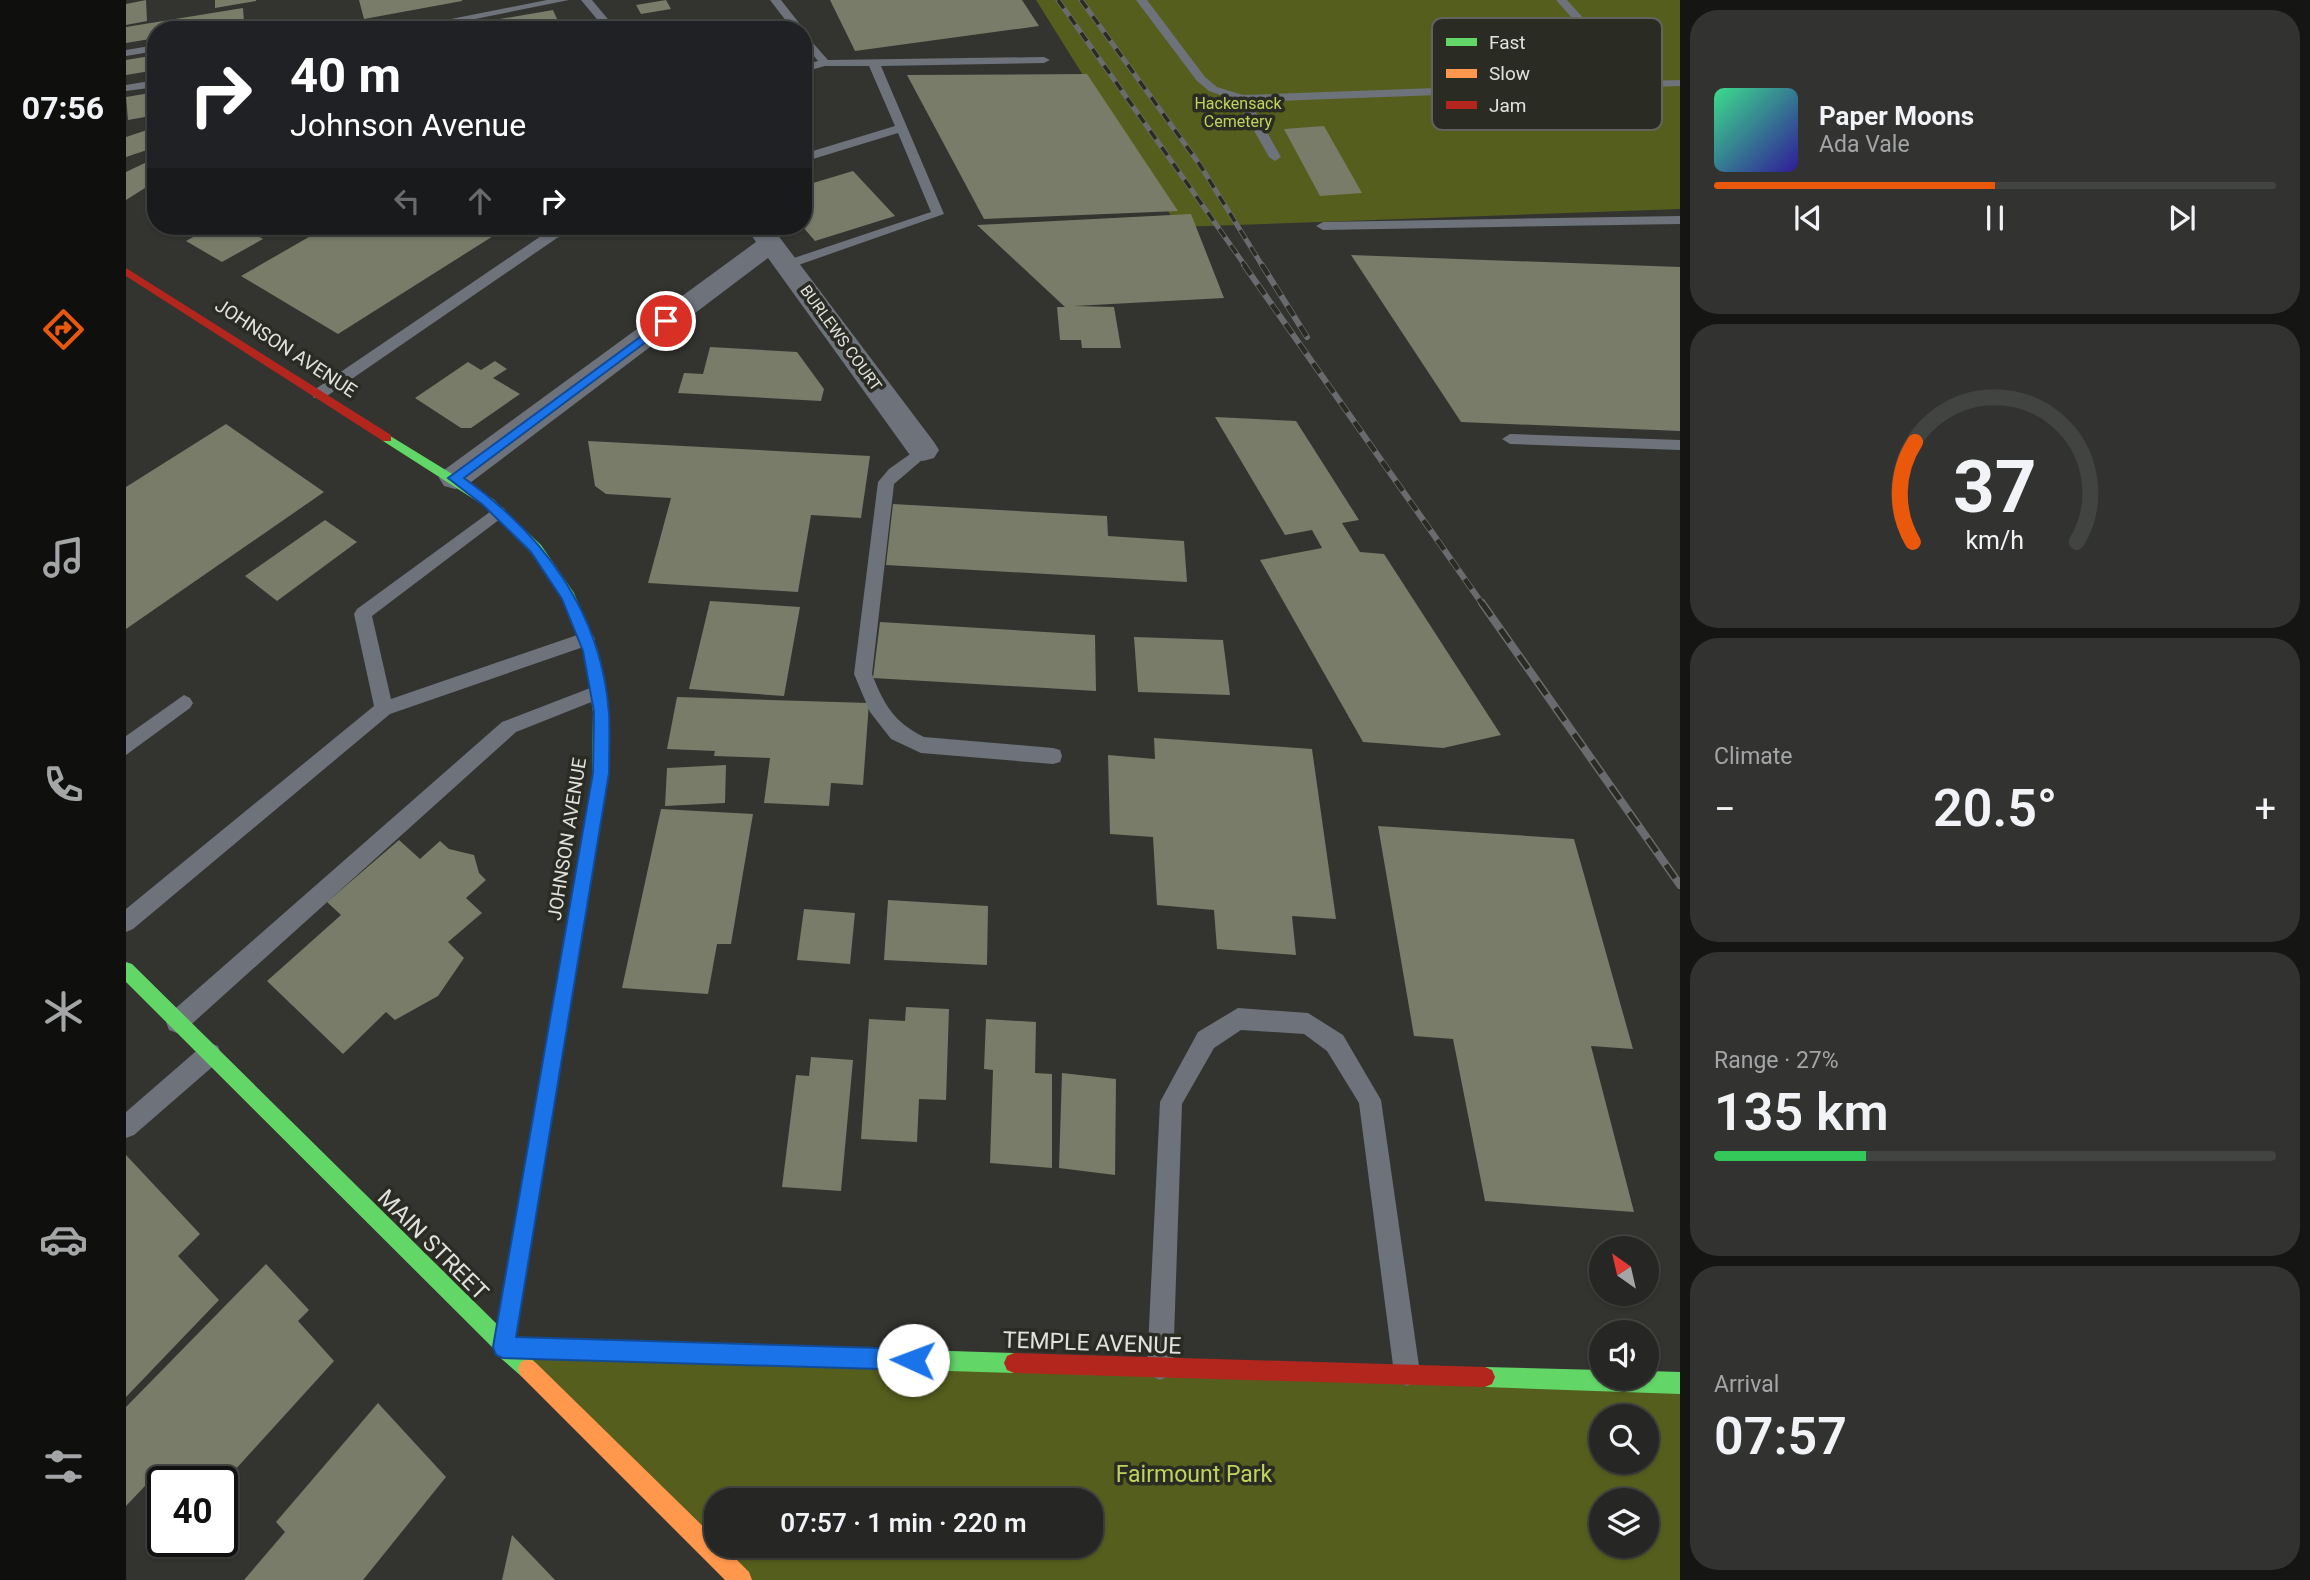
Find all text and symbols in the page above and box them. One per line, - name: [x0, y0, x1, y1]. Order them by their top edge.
- legend: [1432, 18, 1662, 130]
- text: Fast: [1489, 31, 1526, 54]
- text: 40 m: [290, 47, 401, 104]
- icon: right: [175, 49, 266, 140]
- text: Slow: [1489, 62, 1530, 85]
- text: 07:56: [22, 89, 104, 127]
- park label: Hackensack Cemetery: [1194, 94, 1282, 131]
- text: Jam: [1489, 94, 1526, 117]
- text: Paper Moons: [1819, 101, 1974, 131]
- text: Johnson Avenue: [290, 106, 526, 144]
- text: Ada Vale: [1819, 131, 1910, 158]
- icon: left: [388, 182, 426, 220]
- icon: ahead: [461, 182, 499, 220]
- icon: right: [534, 182, 572, 220]
- icon: previous: [1789, 199, 1827, 237]
- icon: pause: [1976, 199, 2014, 237]
- icon: next: [2163, 199, 2201, 237]
- street label: BURLEWS COURT: [796, 281, 886, 395]
- pin: [636, 291, 696, 351]
- street label: JOHNSON AVENUE: [211, 294, 361, 403]
- icon: arrive: [647, 302, 685, 340]
- icon: directions: [39, 305, 88, 354]
- text: 37: [1953, 444, 2037, 530]
- text: km/h: [1966, 526, 2024, 555]
- icon: music: [39, 533, 88, 582]
- text: Climate: [1714, 743, 1793, 770]
- street label: JOHNSON AVENUE: [543, 756, 591, 922]
- icon: phone: [39, 760, 88, 809]
- text: 20.5°: [1933, 778, 2057, 839]
- text: −: [1714, 787, 1736, 831]
- text: +: [2254, 787, 2276, 831]
- icon: climate: [39, 987, 88, 1036]
- text: Range · 27%: [1714, 1047, 1839, 1074]
- text: 135 km: [1714, 1082, 1889, 1143]
- street label: MAIN STREET: [372, 1184, 494, 1306]
- icon: car: [39, 1215, 88, 1264]
- north arrow: [1589, 1236, 1659, 1306]
- map controls: [1589, 1236, 1659, 1558]
- button: sound: [1589, 1320, 1659, 1390]
- position arrow: [876, 1323, 950, 1397]
- street label: TEMPLE AVENUE: [1002, 1326, 1182, 1360]
- text: Arrival: [1714, 1371, 1779, 1398]
- button: search: [1589, 1404, 1659, 1474]
- text: 07:57: [1714, 1406, 1847, 1467]
- icon: filters: [39, 1442, 88, 1491]
- park label: Fairmount Park: [1116, 1461, 1273, 1488]
- speed limit sign: 40: [147, 1466, 238, 1557]
- button: layers: [1589, 1488, 1659, 1558]
- text: 07:57 · 1 min · 220 m: [780, 1508, 1027, 1538]

